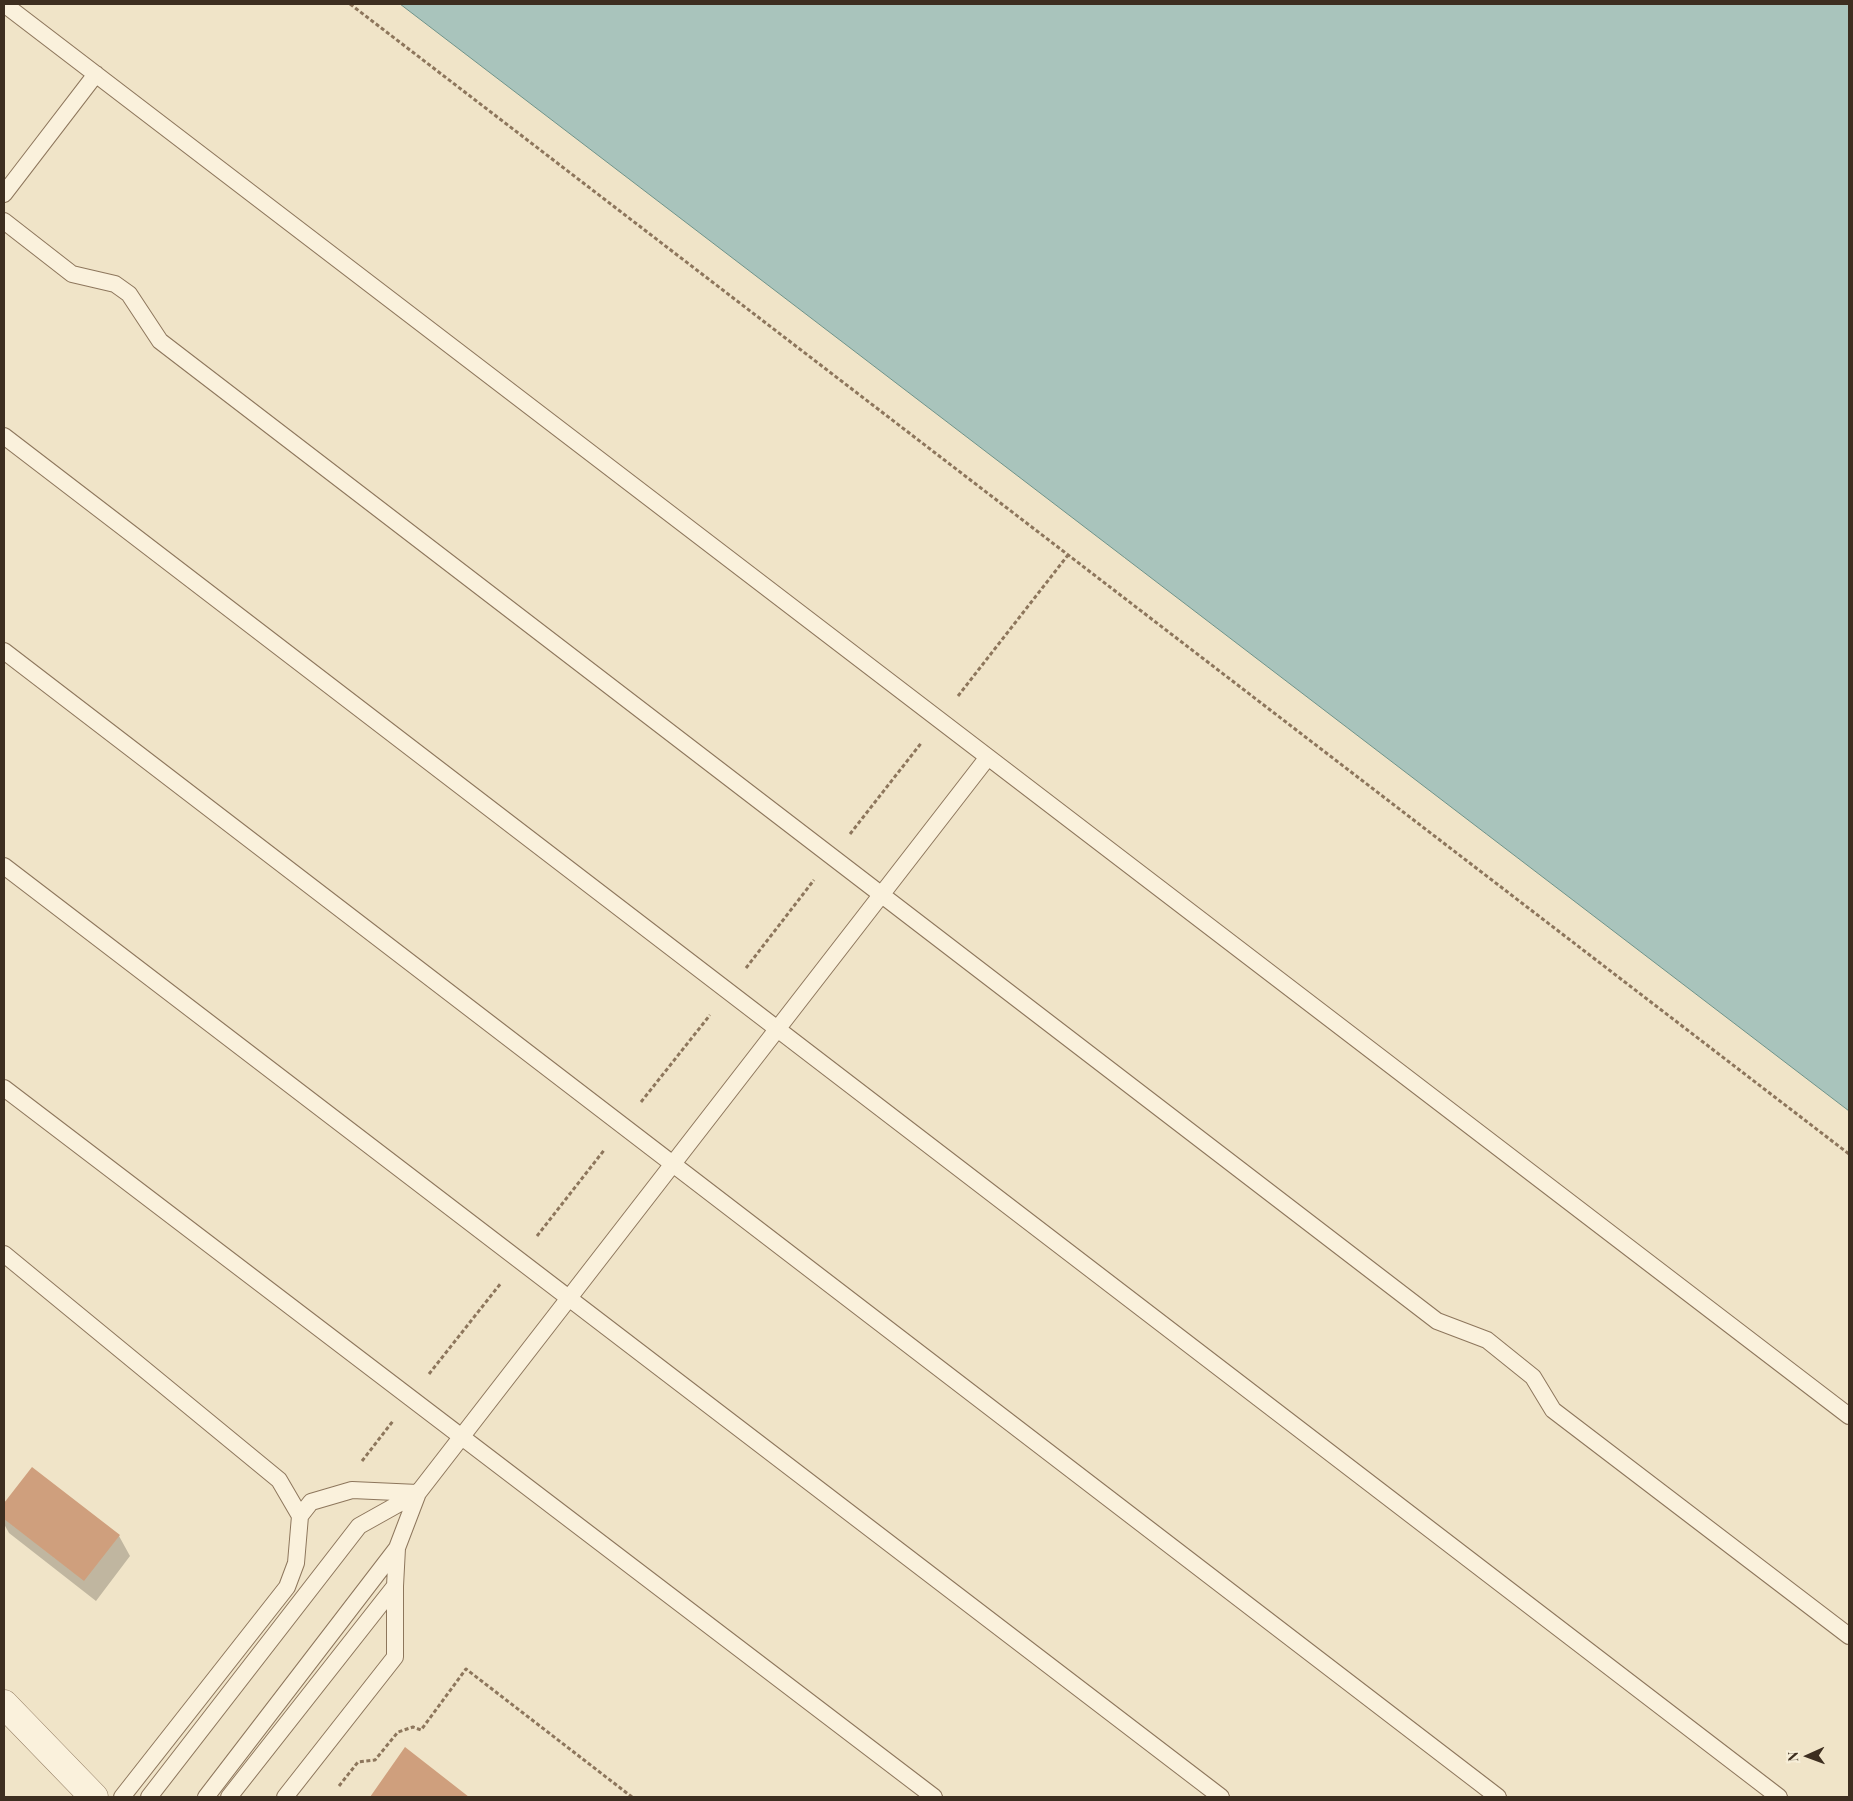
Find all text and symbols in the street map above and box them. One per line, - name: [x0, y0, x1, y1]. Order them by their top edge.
- north arrow: [1783, 1731, 1833, 1781]
- text: N: [1783, 1751, 1802, 1762]

